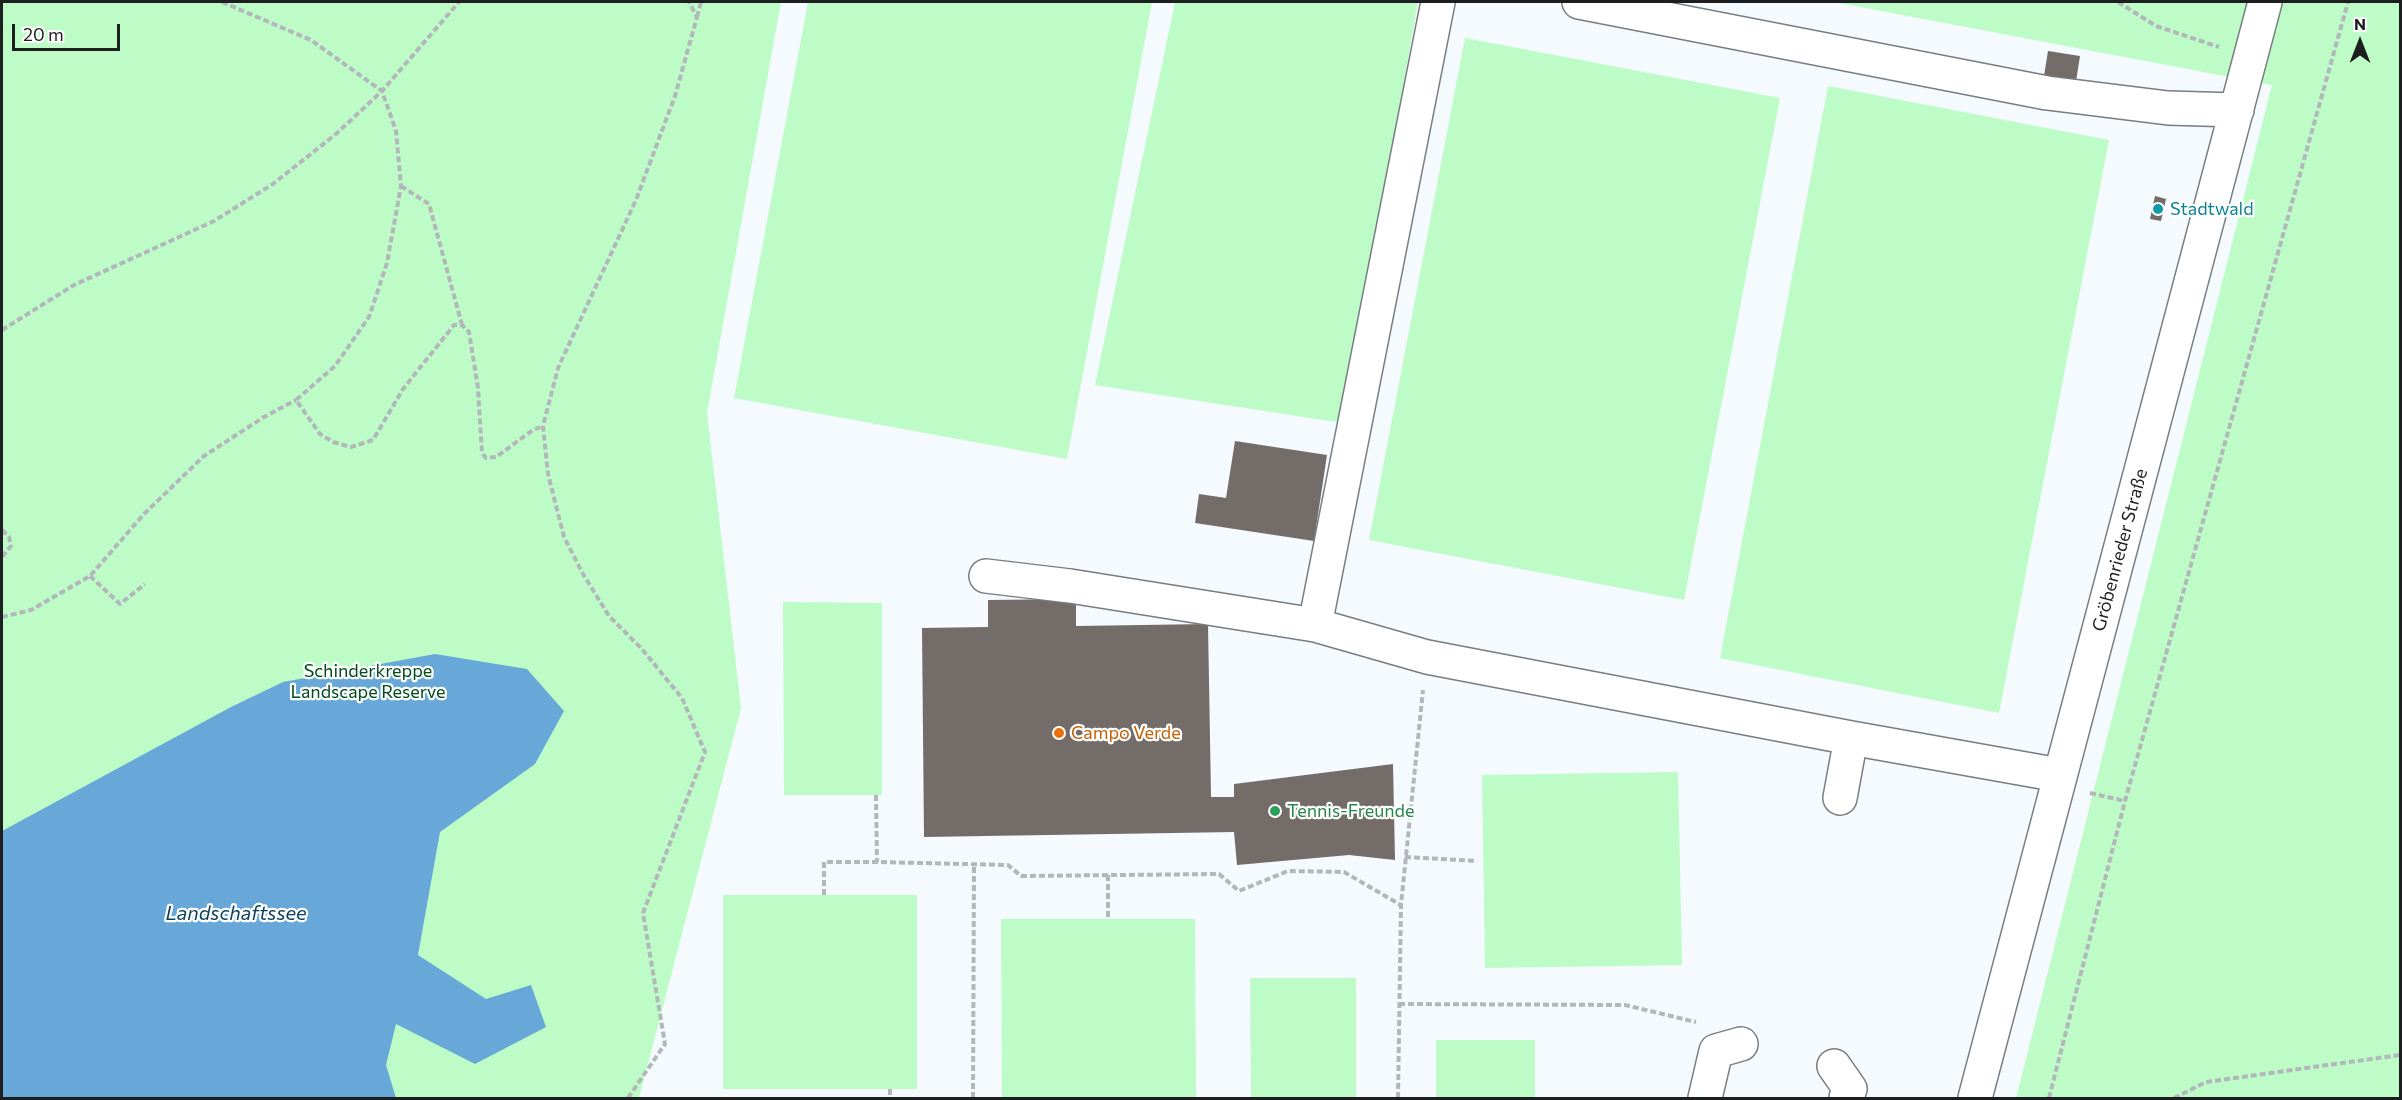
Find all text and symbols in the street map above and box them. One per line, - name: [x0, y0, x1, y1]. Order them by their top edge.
- scale bar: [15, 12, 123, 50]
- north arrow: [2330, 12, 2390, 72]
- text: N: [2354, 14, 2366, 33]
- text: 20 m: [23, 23, 64, 45]
- place label: Stadtwald: [2170, 198, 2254, 220]
- marker: Stadtwald: [2151, 202, 2165, 216]
- street label: Gröbenrieder Straße: [2088, 466, 2152, 634]
- park label: Schinderkreppe Landscape Reserve: [291, 660, 445, 702]
- place label: Campo Verde: [1071, 722, 1181, 744]
- marker: Campo Verde: [1052, 726, 1066, 740]
- place label: Tennis-Freunde: [1287, 800, 1414, 822]
- marker: Tennis-Freunde: [1268, 804, 1282, 818]
- water label: Landschaftssee: [165, 901, 307, 925]

